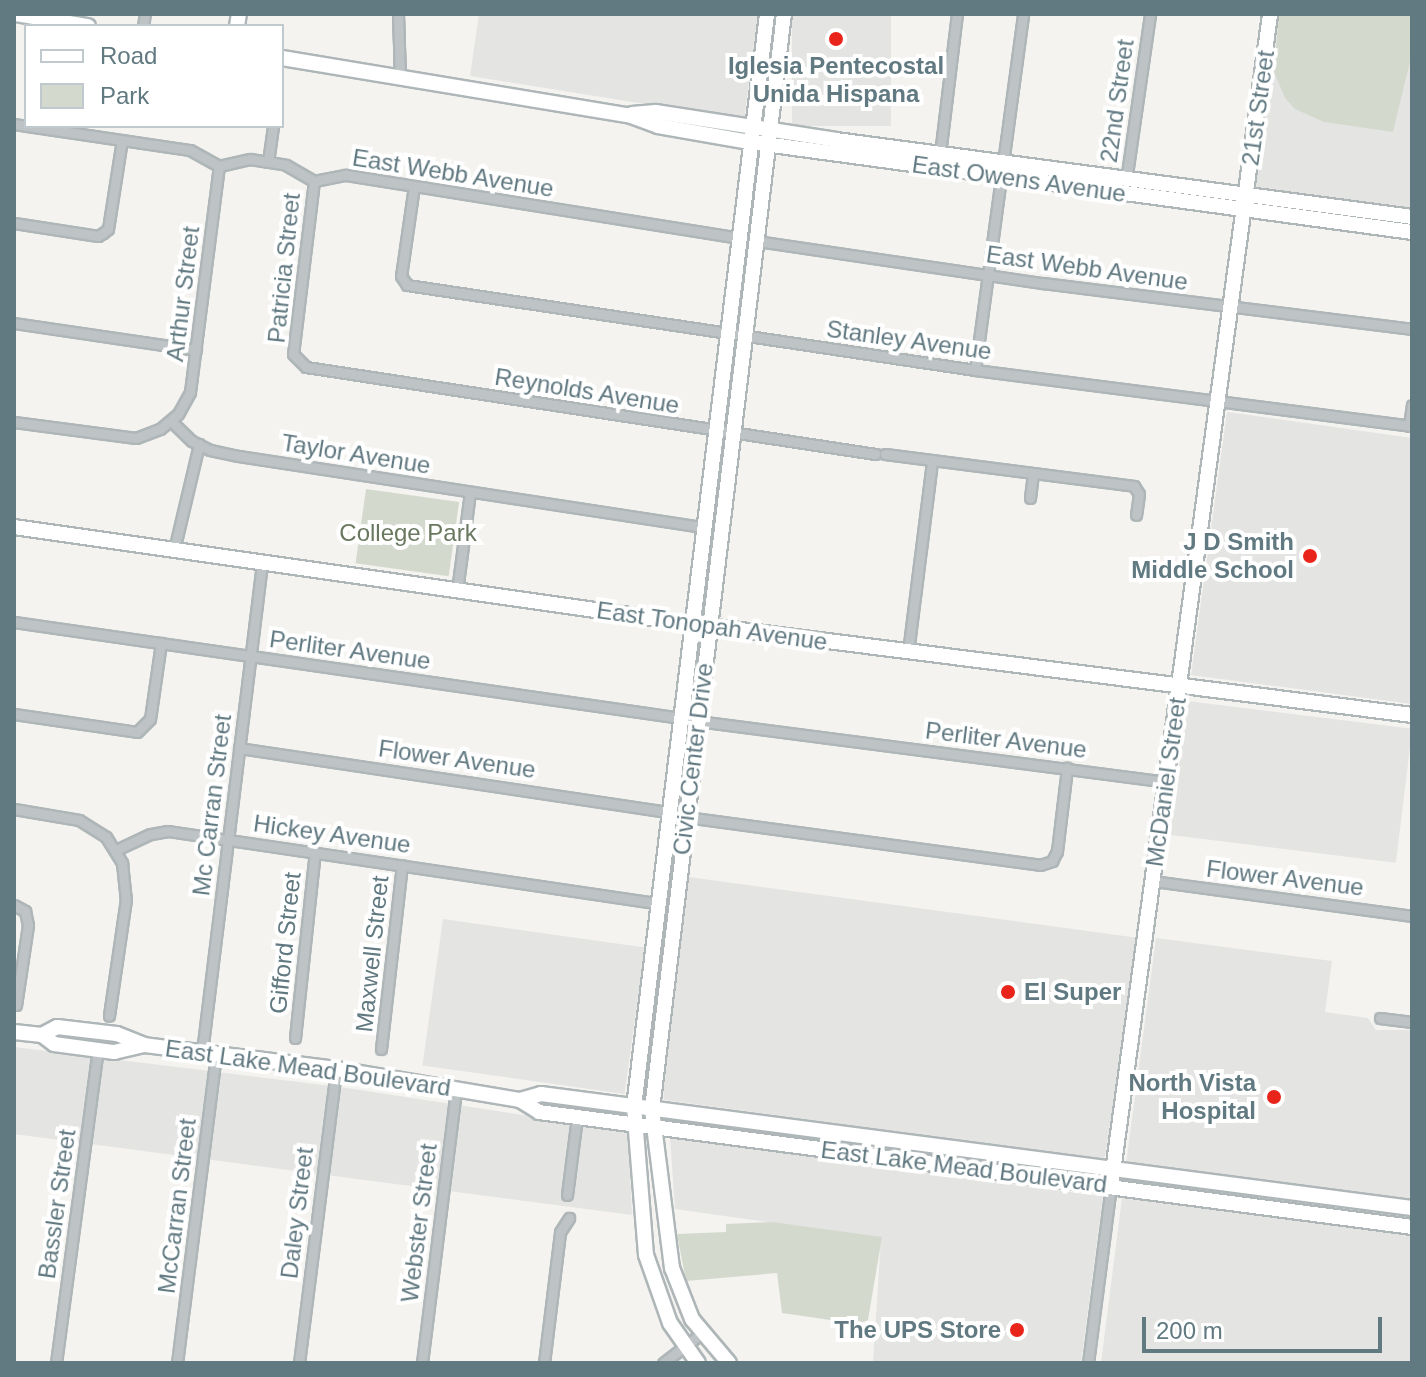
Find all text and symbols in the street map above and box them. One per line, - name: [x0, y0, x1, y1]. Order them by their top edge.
- legend: [24, 24, 284, 128]
- marker: Iglesia Pentecostal Unida Hispana: [827, 30, 845, 48]
- street label: 22nd Street: [1094, 38, 1140, 164]
- text: Road: [100, 42, 157, 69]
- street label: 21st Street: [1236, 49, 1280, 167]
- place label: Iglesia Pentecostal Unida Hispana: [728, 52, 944, 108]
- text: Park: [100, 82, 149, 109]
- street label: East Webb Avenue: [350, 143, 556, 203]
- street label: East Owens Avenue: [910, 150, 1128, 208]
- street label: Patricia Street: [262, 192, 306, 344]
- street label: Arthur Street: [160, 225, 206, 363]
- street label: East Webb Avenue: [984, 240, 1190, 296]
- street label: Stanley Avenue: [824, 314, 994, 366]
- street label: Reynolds Avenue: [492, 362, 682, 420]
- street label: Taylor Avenue: [279, 428, 433, 480]
- park label: College Park: [339, 519, 477, 547]
- place label: J D Smith Middle School: [1131, 528, 1294, 584]
- marker: J D Smith Middle School: [1301, 547, 1319, 565]
- street label: East Tonopah Avenue: [594, 595, 830, 657]
- street label: Perliter Avenue: [267, 624, 433, 676]
- street label: Civic Center Drive: [667, 661, 719, 857]
- street label: McDaniel Street: [1140, 695, 1192, 869]
- street label: Mc Carran Street: [187, 713, 237, 897]
- street label: Perliter Avenue: [923, 716, 1089, 764]
- street label: Flower Avenue: [376, 734, 538, 784]
- street label: Hickey Avenue: [251, 809, 413, 859]
- street label: Flower Avenue: [1204, 854, 1366, 902]
- street label: Gifford Street: [263, 871, 307, 1015]
- street label: Maxwell Street: [349, 874, 395, 1034]
- place label: El Super: [1024, 978, 1121, 1006]
- marker: El Super: [999, 983, 1017, 1001]
- street label: East Lake Mead Boulevard: [163, 1034, 453, 1102]
- place label: North Vista Hospital: [1128, 1069, 1256, 1125]
- marker: North Vista Hospital: [1263, 1086, 1285, 1108]
- street label: McCarran Street: [152, 1117, 202, 1295]
- street label: Bassler Street: [32, 1127, 82, 1281]
- street label: East Lake Mead Boulevard: [819, 1135, 1109, 1199]
- street label: Webster Street: [395, 1142, 443, 1304]
- street label: Daley Street: [275, 1146, 319, 1280]
- scale bar: [1146, 1301, 1386, 1351]
- place label: The UPS Store: [834, 1316, 1001, 1344]
- text: 200 m: [1156, 1317, 1223, 1344]
- marker: The UPS Store: [1008, 1321, 1026, 1339]

